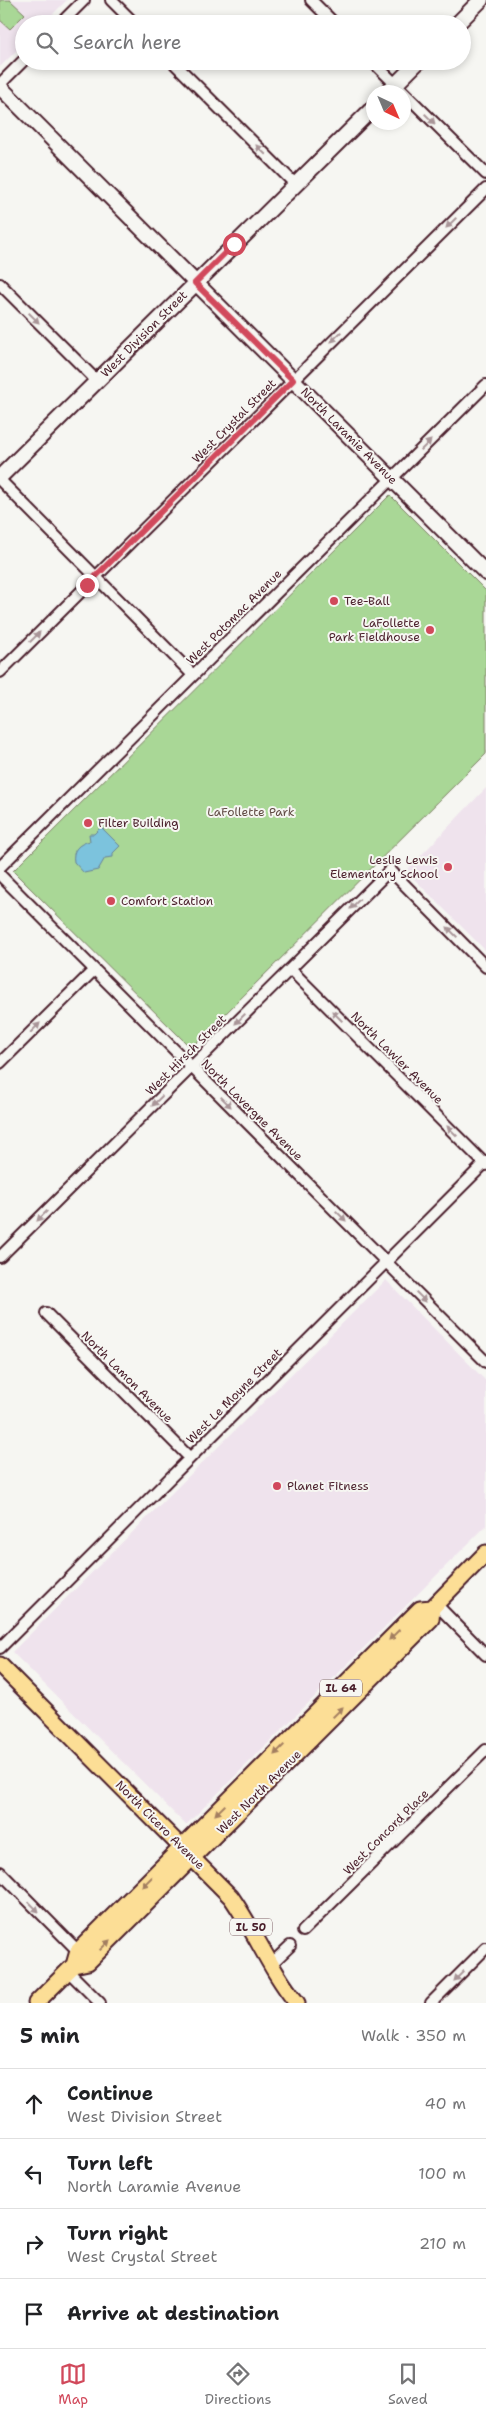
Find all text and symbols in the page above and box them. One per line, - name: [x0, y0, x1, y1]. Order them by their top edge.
- search box: [15, 15, 471, 70]
- icon: search: [33, 29, 61, 57]
- text: Search here: [73, 30, 182, 55]
- north arrow: [366, 85, 411, 130]
- one-way arrow: [424, 113, 436, 125]
- one-way arrow: [255, 144, 267, 156]
- one-way arrow: [446, 217, 458, 229]
- route start: [223, 233, 246, 256]
- street label: West Division Street: [97, 287, 191, 381]
- one-way arrow: [28, 312, 40, 324]
- one-way arrow: [330, 331, 342, 343]
- street label: West Crystal Street: [188, 375, 280, 467]
- street label: North Laramie Avenue: [297, 384, 401, 488]
- one-way arrow: [420, 439, 432, 451]
- street label: West Potomac Avenue: [183, 566, 285, 668]
- route end: [76, 574, 99, 597]
- place label: Tee-Ball: [344, 593, 390, 609]
- marker: Tee-Ball: [328, 595, 340, 607]
- place label: LaFollette Park Fieldhouse: [329, 615, 420, 645]
- marker: LaFollette Park Fieldhouse: [424, 624, 436, 636]
- one-way arrow: [28, 632, 40, 644]
- park label: LaFollette Park: [207, 804, 295, 820]
- place label: Filter Building: [98, 815, 179, 831]
- marker: Filter Building: [82, 817, 94, 829]
- place label: Leslie Lewis Elementary School: [330, 852, 438, 882]
- marker: Leslie Lewis Elementary School: [442, 861, 454, 873]
- place label: Comfort Station: [121, 893, 213, 909]
- marker: Comfort Station: [105, 895, 117, 907]
- one-way arrow: [349, 898, 361, 910]
- one-way arrow: [446, 926, 458, 938]
- street label: North Lawler Avenue: [347, 1008, 447, 1108]
- one-way arrow: [331, 1010, 343, 1022]
- street label: West Hirsch Street: [142, 1011, 230, 1099]
- one-way arrow: [234, 1013, 246, 1025]
- one-way arrow: [29, 1023, 41, 1035]
- street label: North Lavergne Avenue: [198, 1056, 306, 1164]
- one-way arrow: [151, 1095, 163, 1107]
- one-way arrow: [220, 1095, 232, 1107]
- one-way arrow: [446, 1125, 458, 1137]
- one-way arrow: [36, 1210, 48, 1222]
- one-way arrow: [335, 1210, 347, 1222]
- one-way arrow: [415, 1290, 427, 1302]
- street label: North Lamon Avenue: [78, 1328, 176, 1426]
- street label: West Le Moyne Street: [183, 1345, 285, 1447]
- place label: Planet Fitness: [287, 1478, 369, 1494]
- marker: Planet Fitness: [271, 1480, 283, 1492]
- one-way arrow: [388, 1629, 400, 1641]
- road number: IL 64: [320, 1680, 362, 1696]
- one-way arrow: [332, 1706, 344, 1718]
- one-way arrow: [273, 1744, 285, 1756]
- street label: West North Avenue: [213, 1746, 305, 1838]
- street label: North Cicero Avenue: [112, 1777, 208, 1873]
- street label: West Concord Place: [340, 1786, 432, 1878]
- one-way arrow: [214, 1803, 226, 1815]
- one-way arrow: [141, 1876, 153, 1888]
- one-way arrow: [28, 1900, 40, 1912]
- road number: IL 50: [230, 1918, 272, 1935]
- one-way arrow: [98, 1940, 110, 1952]
- one-way arrow: [453, 1969, 465, 1981]
- text: 5 min: [20, 2022, 80, 2050]
- text: Walk · 350 m: [361, 2025, 466, 2046]
- text: Continue: [67, 2081, 153, 2106]
- icon: ahead: [20, 2090, 48, 2118]
- text: 40 m: [424, 2093, 466, 2114]
- text: West Division Street: [67, 2106, 222, 2127]
- text: Turn left: [67, 2151, 153, 2176]
- icon: left: [20, 2160, 48, 2188]
- text: 100 m: [418, 2163, 466, 2184]
- text: North Laramie Avenue: [67, 2176, 241, 2197]
- text: Turn right: [67, 2221, 168, 2246]
- icon: right: [20, 2230, 48, 2258]
- text: 210 m: [419, 2233, 466, 2254]
- text: West Crystal Street: [67, 2246, 217, 2267]
- icon: arrive: [20, 2300, 48, 2328]
- text: Arrive at destination: [67, 2301, 279, 2326]
- tab: Map: [58, 2360, 88, 2408]
- tab: Directions: [205, 2360, 272, 2408]
- tab: Saved: [388, 2360, 428, 2408]

